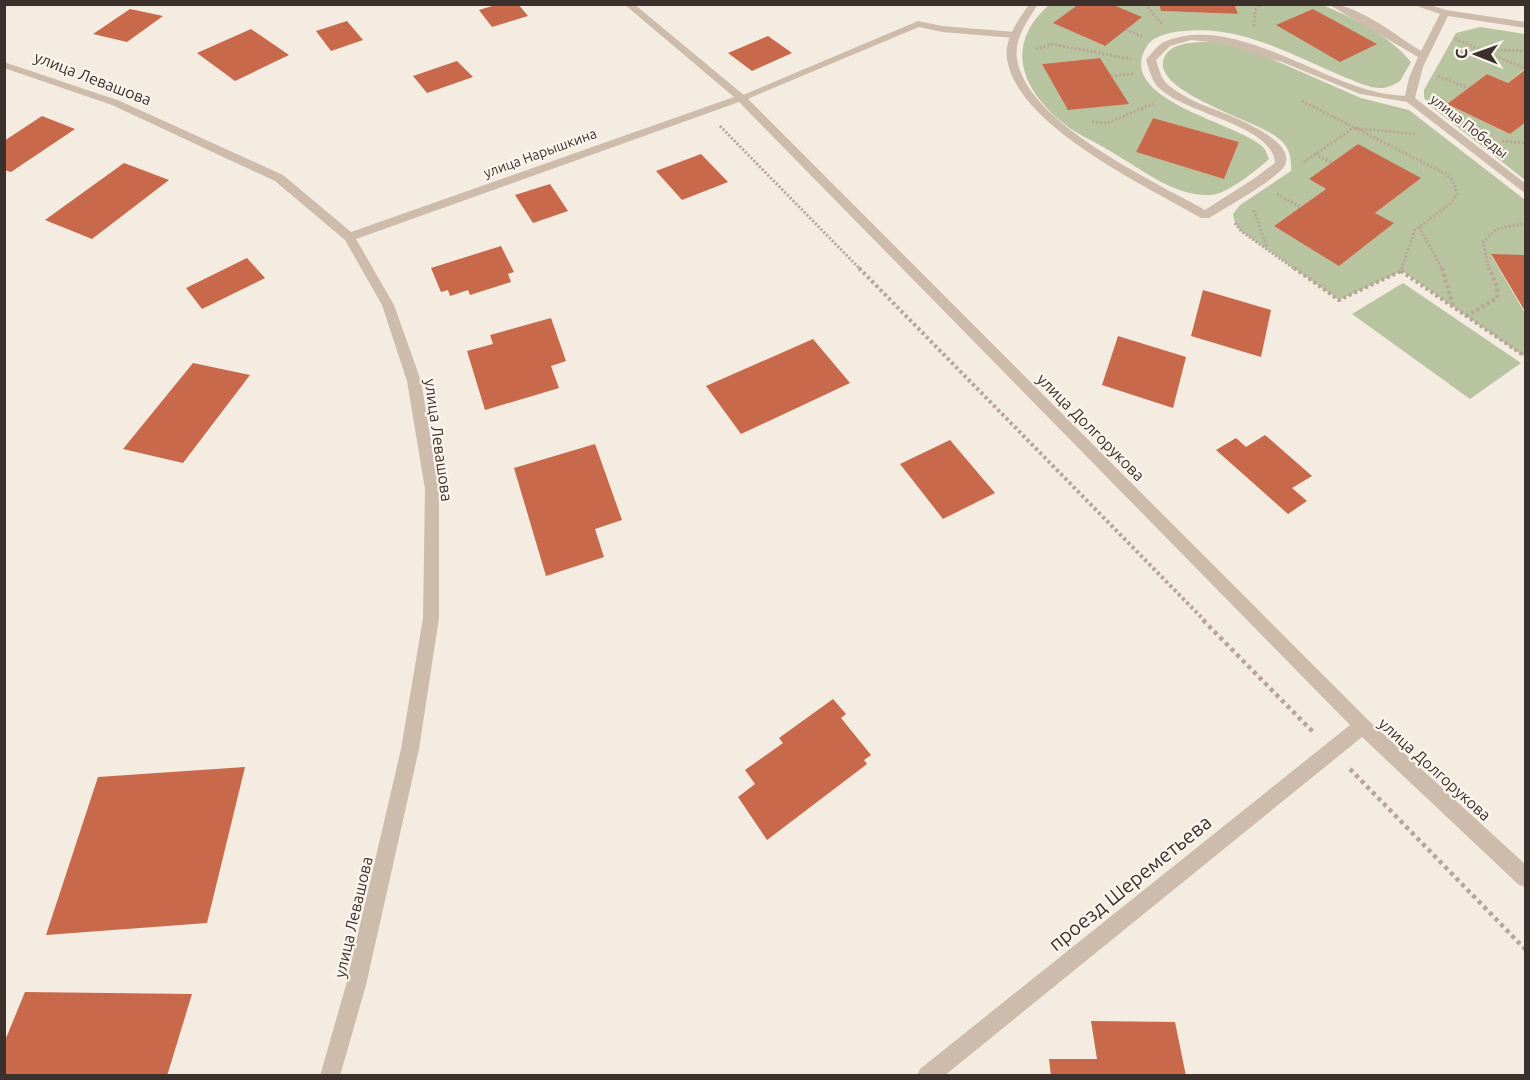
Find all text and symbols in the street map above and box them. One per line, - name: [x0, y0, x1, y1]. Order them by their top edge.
- north arrow: [1446, 24, 1506, 84]
- street label: улица Левашова: [32, 47, 154, 109]
- text: С: [1452, 48, 1470, 59]
- street label: улица Победы: [1427, 91, 1511, 161]
- street label: улица Нарышкина: [481, 125, 599, 181]
- street label: улица Долгорукова: [1034, 370, 1148, 484]
- street label: улица Левашова: [421, 377, 457, 503]
- street label: улица Долгорукова: [1375, 714, 1495, 824]
- street label: проезд Шереметьева: [1044, 810, 1215, 955]
- street label: улица Левашова: [330, 855, 376, 979]

